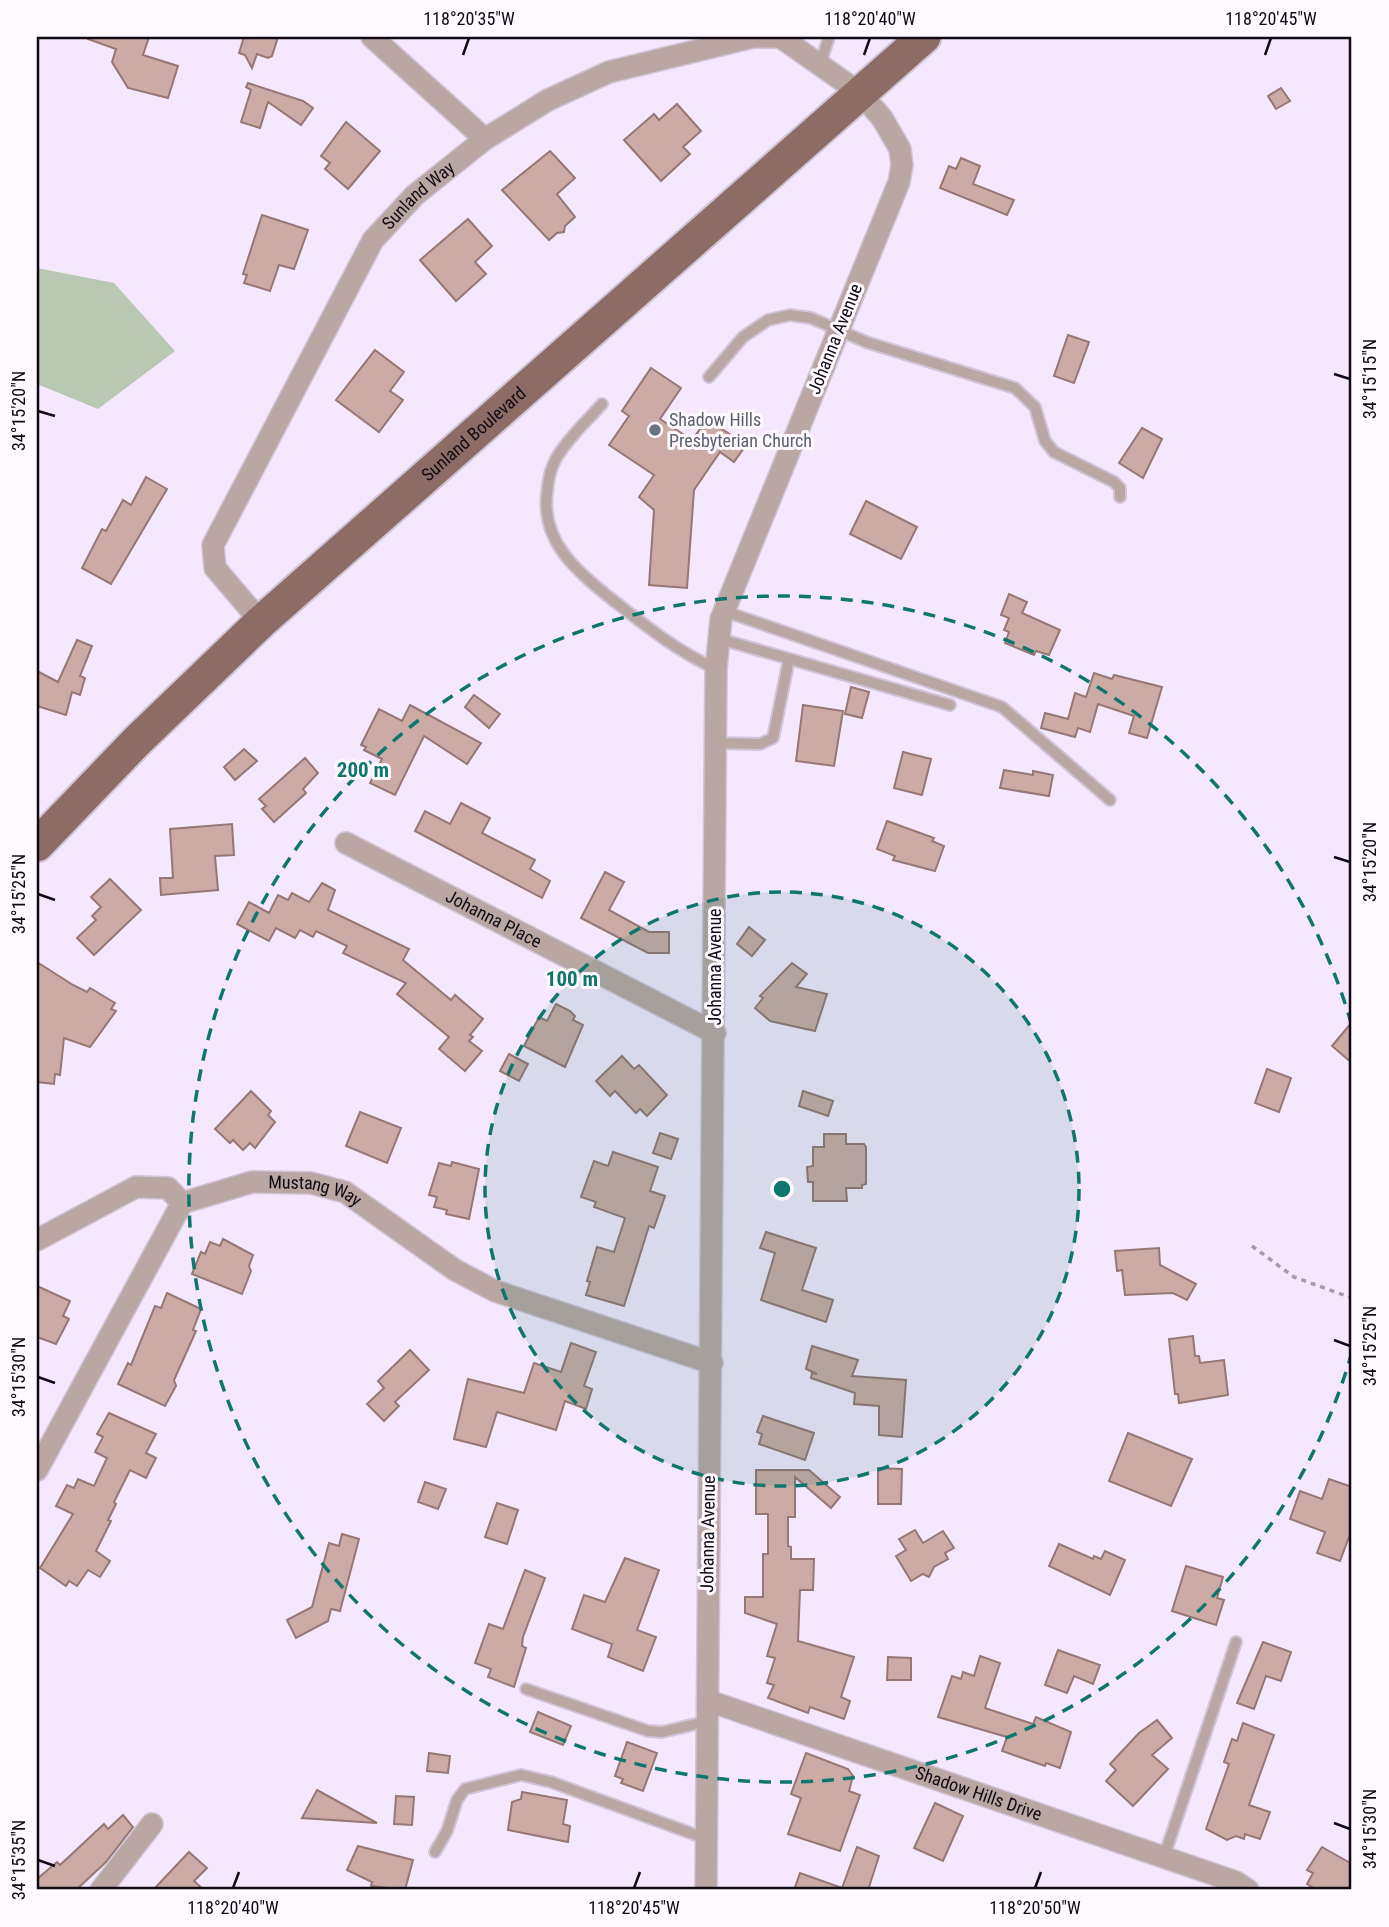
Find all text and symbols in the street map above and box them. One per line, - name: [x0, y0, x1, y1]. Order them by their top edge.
- text: 118°20'35"W: [423, 8, 515, 29]
- text: 118°20'40"W: [824, 8, 916, 29]
- text: 118°20'45"W: [1225, 8, 1317, 29]
- street label: Sunland Way: [377, 157, 459, 234]
- street label: Johanna Avenue: [803, 281, 866, 397]
- text: 34°15'15"N: [1359, 339, 1380, 419]
- text: 34°15'20"N: [8, 371, 29, 451]
- street label: Sunland Boulevard: [417, 382, 530, 485]
- place label: Shadow Hills Presbyterian Church: [669, 409, 812, 451]
- marker: Shadow Hills Presbyterian Church: [647, 422, 663, 438]
- text: 200 m: [337, 758, 389, 782]
- text: 34°15'20"N: [1359, 822, 1380, 902]
- text: 34°15'25"N: [8, 854, 29, 934]
- street label: Johanna Place: [442, 885, 545, 952]
- street label: Johanna Avenue: [704, 908, 725, 1026]
- text: 100 m: [546, 967, 598, 991]
- street label: Mustang Way: [268, 1171, 366, 1211]
- centre of rings: [770, 1177, 794, 1201]
- text: 34°15'25"N: [1359, 1306, 1380, 1386]
- text: 34°15'30"N: [8, 1337, 29, 1417]
- street label: Johanna Avenue: [696, 1475, 719, 1593]
- street label: Shadow Hills Drive: [913, 1762, 1045, 1825]
- text: 34°15'30"N: [1359, 1789, 1380, 1869]
- text: 34°15'35"N: [8, 1820, 29, 1900]
- text: 118°20'40"W: [187, 1897, 279, 1918]
- text: 118°20'45"W: [588, 1897, 680, 1918]
- text: 118°20'50"W: [989, 1897, 1081, 1918]

